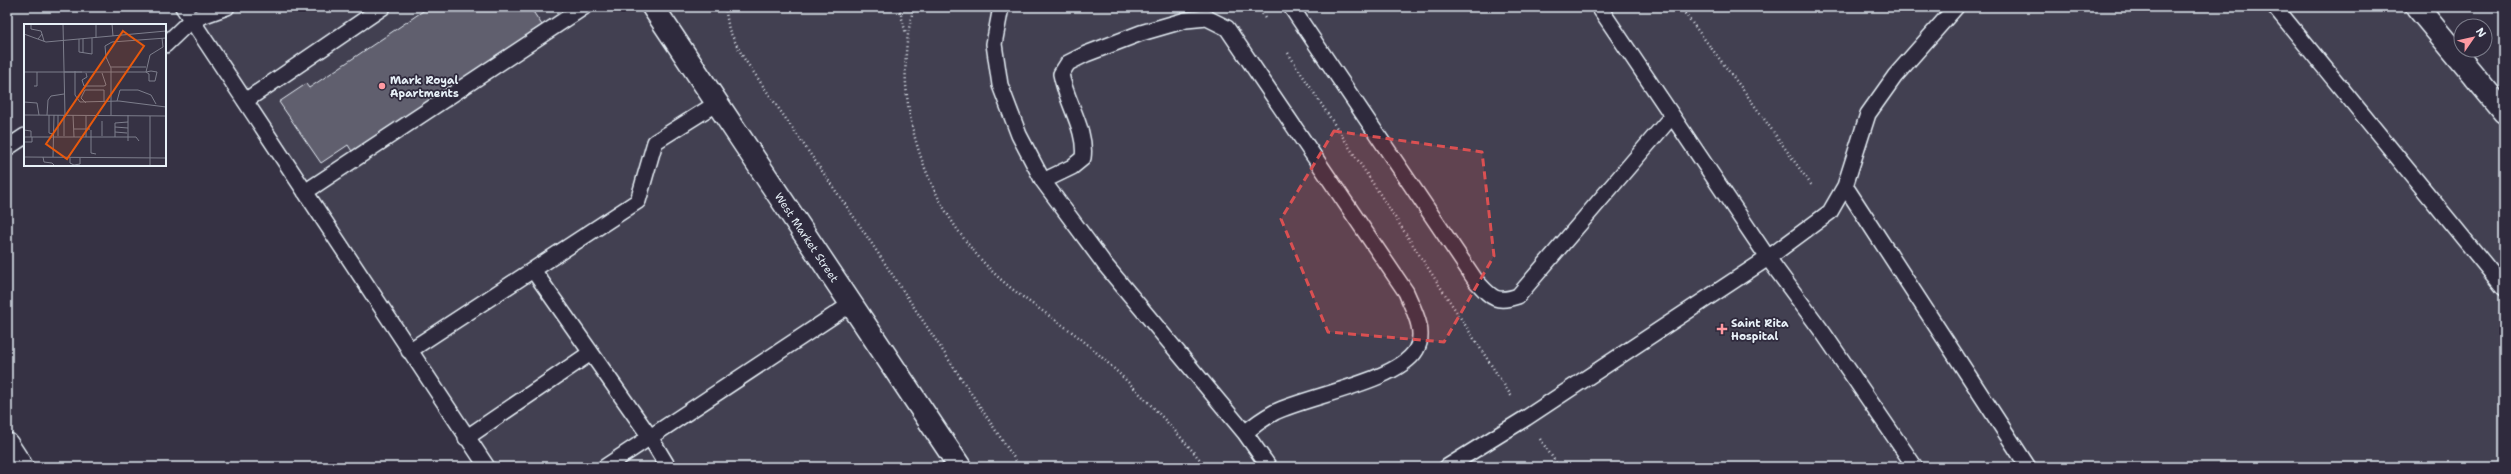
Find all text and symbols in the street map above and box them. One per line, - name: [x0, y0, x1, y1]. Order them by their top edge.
- north arrow: [2453, 18, 2493, 58]
- inset map: [24, 24, 166, 166]
- text: N: [2472, 25, 2490, 41]
- place label: Mark Royal Apartments: [390, 73, 459, 101]
- marker: Mark Royal Apartments: [377, 81, 387, 91]
- street label: West Market Street: [771, 190, 842, 286]
- place label: Saint Rita Hospital: [1731, 316, 1789, 344]
- marker: Saint Rita Hospital: [1716, 323, 1728, 335]

